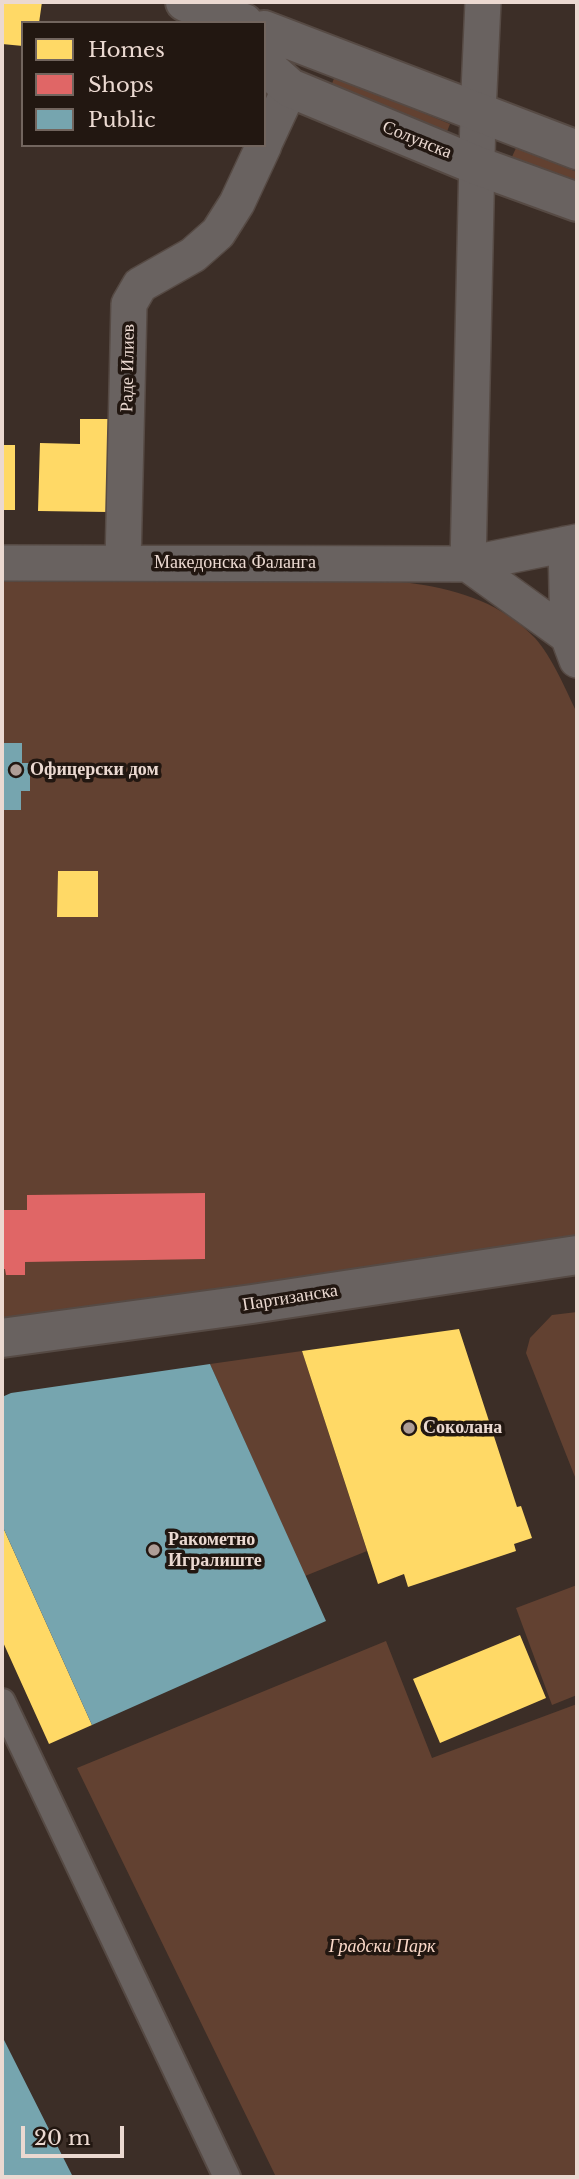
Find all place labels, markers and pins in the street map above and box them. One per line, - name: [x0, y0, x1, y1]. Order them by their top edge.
- place label: Офицерски дом: [30, 759, 159, 781]
- marker: Офицерски дом: [8, 762, 24, 778]
- place label: Соколана: [423, 1417, 502, 1439]
- marker: Соколана: [401, 1420, 417, 1436]
- place label: Ракометно Игралиште: [168, 1529, 262, 1572]
- marker: Ракометно Игралиште: [146, 1542, 162, 1558]

